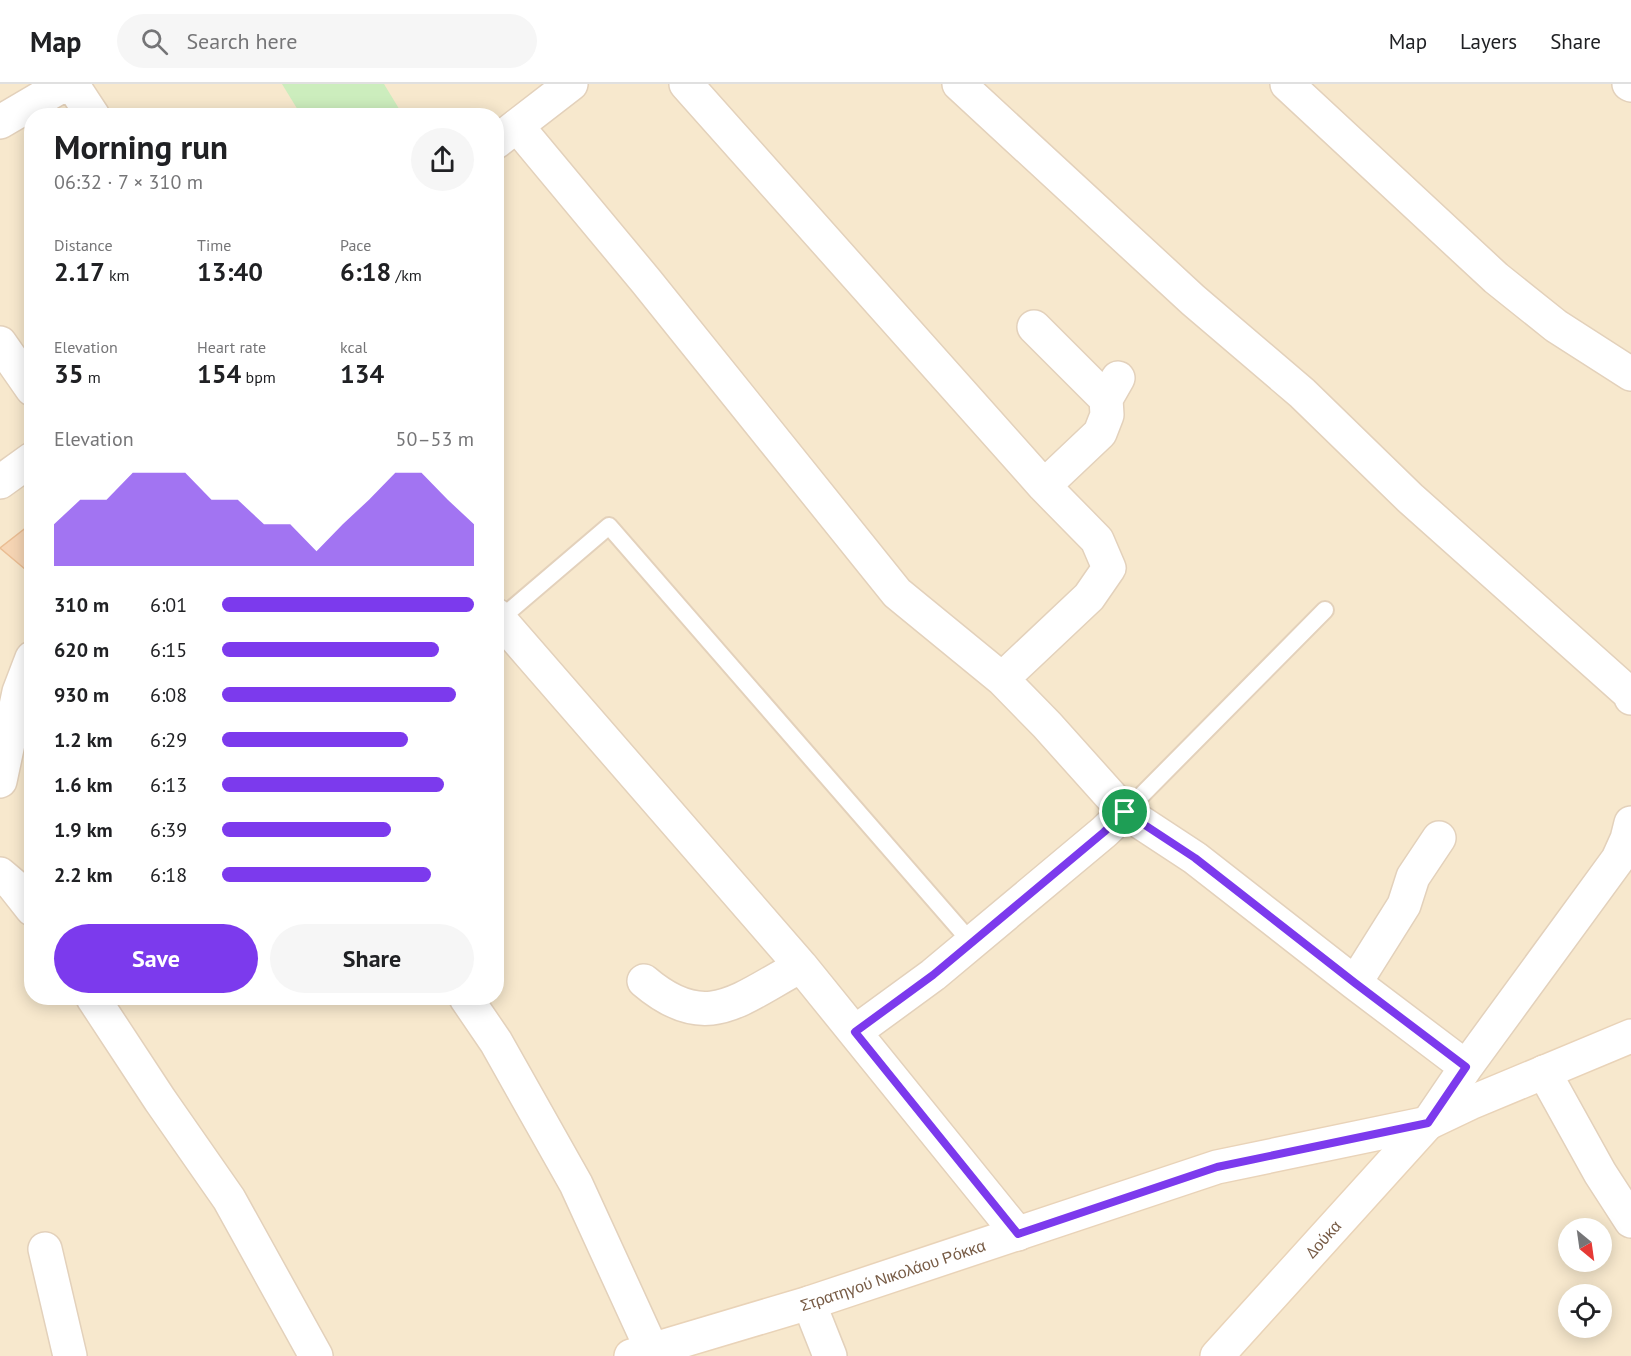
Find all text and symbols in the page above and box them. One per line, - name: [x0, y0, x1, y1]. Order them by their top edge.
- search box: [117, 14, 537, 68]
- text: Map: [30, 23, 81, 60]
- icon: search: [138, 25, 171, 58]
- text: Search here: [186, 27, 297, 55]
- text: Map: [1389, 28, 1427, 55]
- text: Layers: [1460, 28, 1517, 55]
- text: Share: [1550, 28, 1601, 55]
- text: Morning run: [54, 125, 228, 168]
- button: share: [411, 128, 474, 191]
- text: 06:32 · 7 × 310 m: [54, 169, 203, 195]
- text: Distance: [54, 235, 113, 255]
- text: Time: [197, 235, 231, 255]
- text: Pace: [340, 235, 371, 255]
- text: 2.17: [54, 255, 105, 288]
- text: 13:40: [197, 255, 263, 288]
- text: 6:18: [340, 255, 391, 288]
- text: km: [105, 265, 130, 285]
- text: /km: [391, 265, 422, 285]
- text: Elevation: [54, 337, 118, 357]
- text: Heart rate: [197, 337, 266, 357]
- text: kcal: [340, 337, 367, 357]
- text: 35: [54, 357, 83, 390]
- text: 154: [197, 357, 241, 390]
- text: 134: [340, 357, 384, 390]
- text: m: [83, 367, 101, 387]
- text: bpm: [241, 367, 276, 387]
- text: Elevation: [54, 426, 134, 452]
- text: 50–53 m: [396, 426, 474, 452]
- text: 310 m: [54, 592, 109, 618]
- text: 6:01: [150, 592, 187, 618]
- text: 620 m: [54, 637, 109, 663]
- text: 6:15: [150, 637, 187, 663]
- text: 930 m: [54, 682, 109, 708]
- text: 6:08: [150, 682, 187, 708]
- text: 1.2 km: [54, 727, 113, 753]
- text: 6:29: [150, 727, 187, 753]
- text: 1.6 km: [54, 772, 113, 798]
- text: 6:13: [150, 772, 187, 798]
- pin: [1099, 786, 1150, 837]
- icon: arrive: [1108, 795, 1141, 828]
- text: 1.9 km: [54, 817, 113, 843]
- text: 6:39: [150, 817, 187, 843]
- text: 2.2 km: [54, 862, 113, 888]
- text: 6:18: [150, 862, 187, 888]
- button: Save: [54, 924, 258, 993]
- button: Share: [270, 924, 474, 993]
- street label: Δούκα: [1301, 1216, 1345, 1262]
- north arrow: [1558, 1218, 1612, 1272]
- map controls: [1558, 1218, 1612, 1338]
- street label: Στρατηγού Νικολάου Ρόκκα: [798, 1235, 988, 1315]
- button: locate: [1558, 1284, 1612, 1338]

